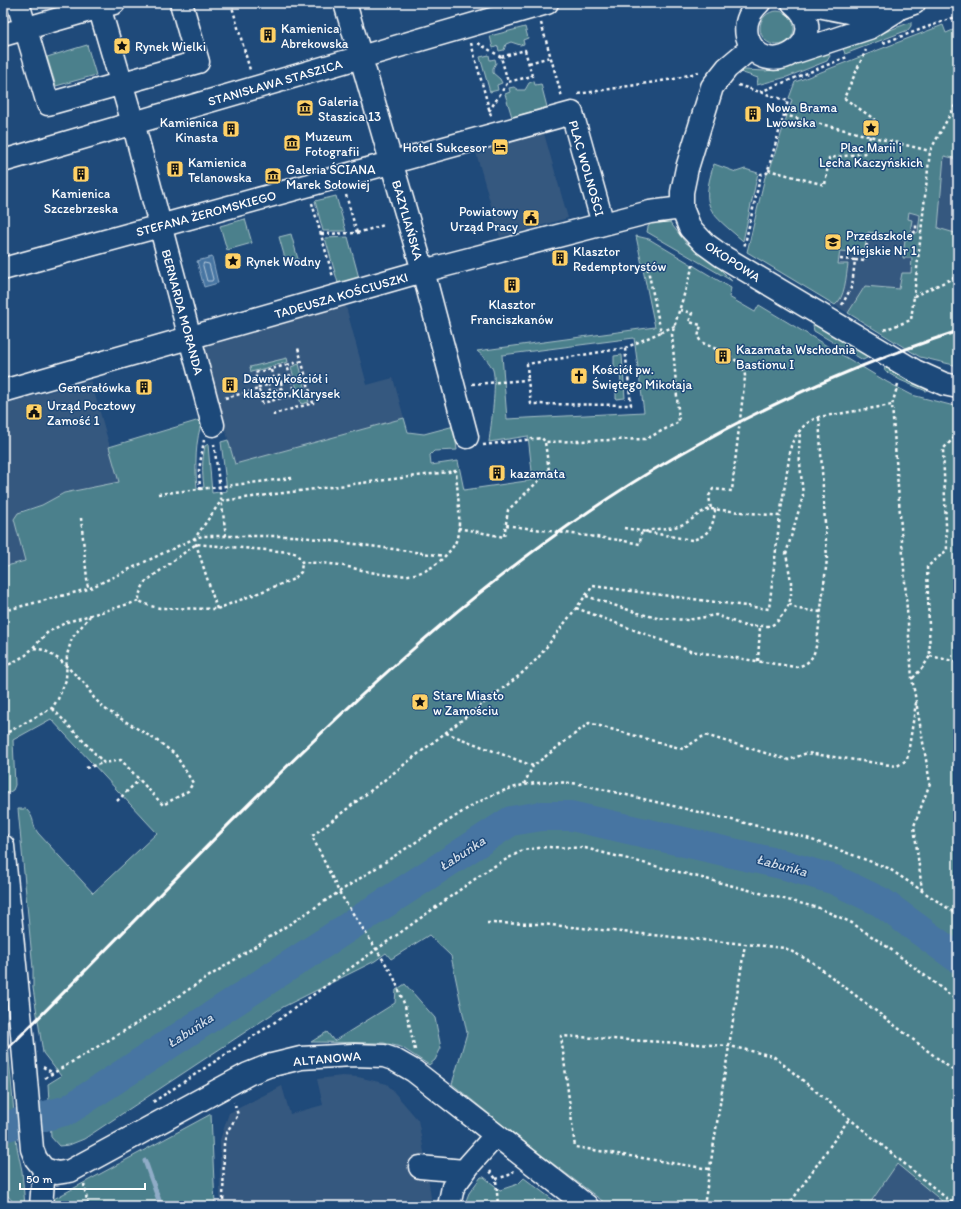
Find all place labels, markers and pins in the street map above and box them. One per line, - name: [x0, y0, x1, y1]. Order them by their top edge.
- place label: Kamienica Abrekowska: [281, 21, 349, 51]
- building icon: Kamienica Abrekowska: [258, 25, 278, 45]
- place icon: Rynek Wielki: [112, 36, 132, 56]
- place label: Rynek Wielki: [135, 39, 206, 54]
- place label: Galeria Staszica 13: [318, 94, 381, 124]
- museum icon: Galeria Staszica 13: [295, 98, 315, 118]
- place label: Nowa Brama Lwowska: [766, 100, 837, 130]
- building icon: Nowa Brama Lwowska: [743, 104, 763, 124]
- place label: Kamienica Kinasta: [160, 115, 219, 145]
- place icon: Plac Marii i Lecha Kaczyńskich: [861, 118, 881, 138]
- building icon: Kamienica Kinasta: [221, 119, 241, 139]
- place label: Muzeum Fotografii: [305, 129, 359, 159]
- museum icon: Muzeum Fotografii: [282, 133, 302, 153]
- hotel icon: Hotel Sukcesor: [490, 137, 510, 157]
- place label: Hotel Sukcesor: [403, 140, 488, 155]
- place label: Plac Marii i Lecha Kaczyńskich: [819, 140, 923, 170]
- place label: Kamienica Telanowska: [188, 155, 252, 185]
- building icon: Kamienica Telanowska: [165, 159, 185, 179]
- place label: Galeria ŚCIANA Marek Sołowiej: [286, 162, 376, 192]
- building icon: Kamienica Szczebrzeska: [71, 164, 91, 184]
- museum icon: Galeria ŚCIANA Marek Sołowiej: [263, 166, 283, 186]
- place label: Kamienica Szczebrzeska: [44, 186, 119, 216]
- place label: Powiatowy Urząd Pracy: [450, 204, 518, 234]
- public building icon: Powiatowy Urząd Pracy: [521, 208, 541, 228]
- place label: Przedszkole Miejskie Nr 1: [846, 228, 917, 258]
- school or university icon: Przedszkole Miejskie Nr 1: [823, 232, 843, 252]
- place label: Klasztor Redemptorystów: [573, 244, 667, 274]
- building icon: Klasztor Redemptorystów: [550, 248, 570, 268]
- place icon: Rynek Wodny: [223, 251, 243, 271]
- place label: Rynek Wodny: [246, 254, 321, 269]
- building icon: Klasztor Franciszkanów: [502, 275, 522, 295]
- place label: Klasztor Franciszkanów: [471, 297, 554, 327]
- place label: Kazamata Wschodnia Bastionu I: [736, 342, 856, 372]
- building icon: Kazamata Wschodnia Bastionu I: [713, 346, 733, 366]
- place label: Kościół pw. Świętego Mikołaja: [592, 362, 692, 392]
- church icon: Kościół pw. Świętego Mikołaja: [569, 366, 589, 386]
- place label: Dawny kościół i klasztor Klarysek: [243, 371, 340, 401]
- building icon: Dawny kościół i klasztor Klarysek: [220, 375, 240, 395]
- building icon: Generałówka: [134, 377, 154, 397]
- place label: Generałówka: [58, 380, 131, 395]
- place label: Urząd Pocztowy Zamość 1: [47, 398, 136, 428]
- public building icon: Urząd Pocztowy Zamość 1: [24, 402, 44, 422]
- building icon: kazamata: [487, 463, 507, 483]
- place label: kazamata: [510, 466, 565, 481]
- place label: Stare Miasto w Zamościu: [433, 688, 504, 718]
- place icon: Stare Miasto w Zamościu: [410, 692, 430, 712]

